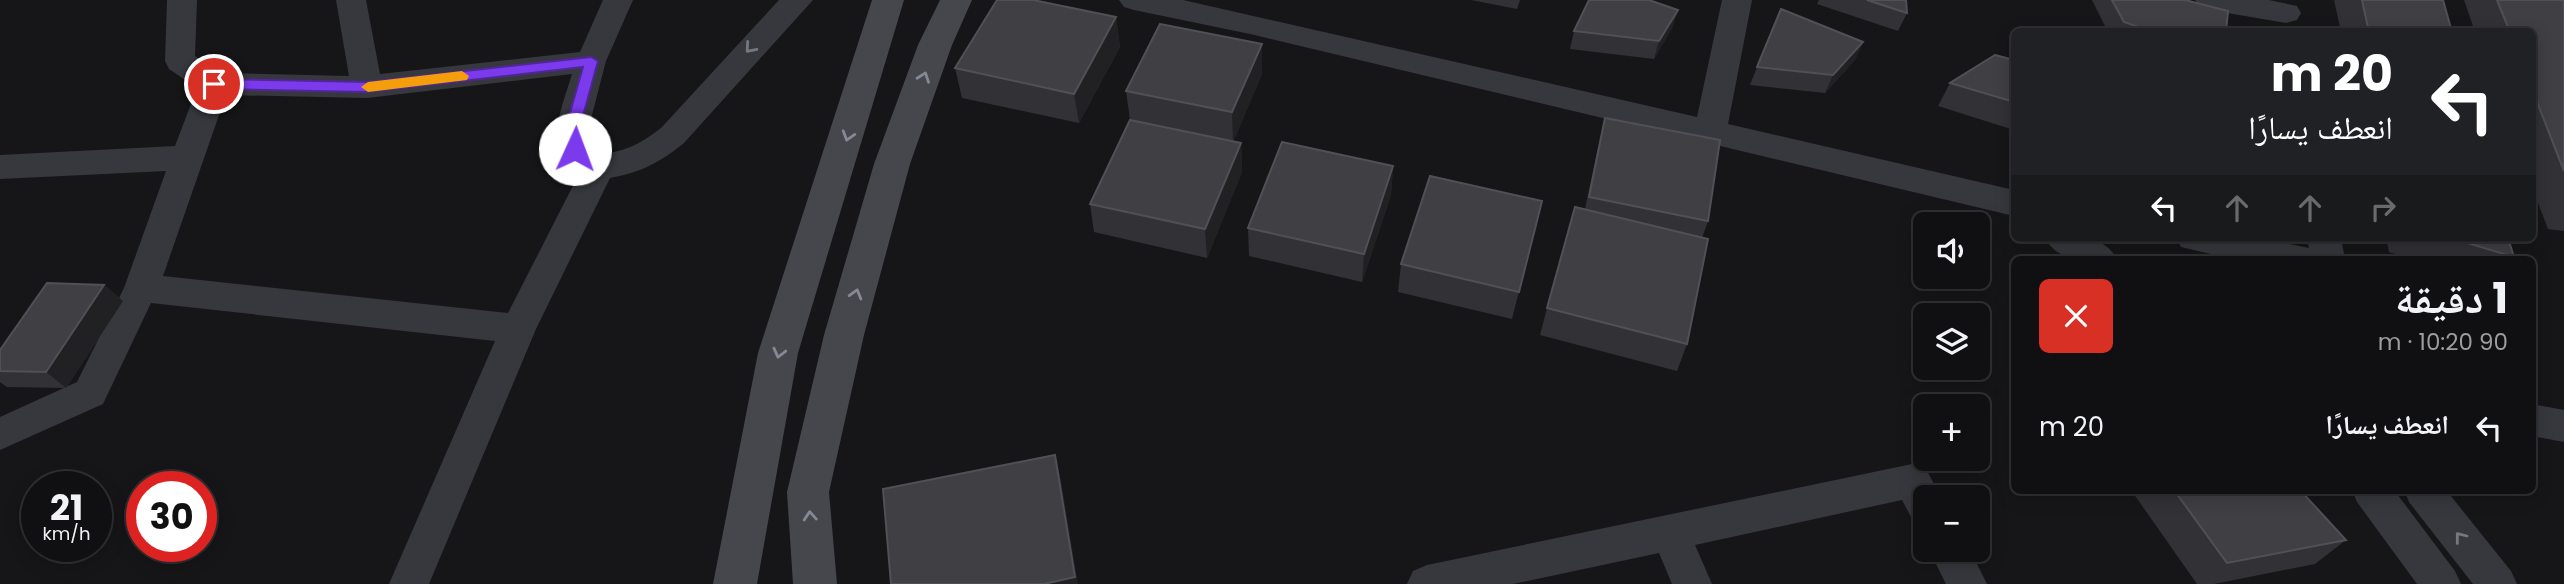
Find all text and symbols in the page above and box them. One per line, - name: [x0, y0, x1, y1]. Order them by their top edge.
- one-way arrow: [745, 40, 758, 53]
- text: 20 m: [2271, 40, 2393, 108]
- pin: [184, 54, 244, 114]
- icon: left: [2417, 56, 2508, 147]
- icon: arrive: [195, 65, 233, 103]
- one-way arrow: [915, 72, 929, 84]
- text: انعطف يسارًا: [2248, 105, 2393, 150]
- position arrow: [538, 112, 612, 186]
- one-way arrow: [841, 130, 856, 142]
- icon: left: [2145, 189, 2183, 227]
- icon: ahead: [2218, 189, 2256, 227]
- icon: ahead: [2291, 189, 2329, 227]
- icon: right: [2364, 189, 2402, 227]
- map controls: [1913, 212, 1990, 562]
- button: sound: [1913, 212, 1990, 289]
- text: 1 دقيقة: [2395, 269, 2508, 328]
- button: close: [2039, 279, 2113, 353]
- one-way arrow: [848, 288, 862, 300]
- button: layers: [1913, 303, 1990, 380]
- text: 90 m · 10:20: [2378, 326, 2508, 358]
- one-way arrow: [773, 347, 787, 359]
- button: +: [1913, 394, 1990, 471]
- text: انعطف يسارًا: [2326, 407, 2449, 443]
- text: 20 m: [2039, 409, 2104, 445]
- icon: left: [2470, 409, 2508, 447]
- speed limit sign: 30: [126, 471, 217, 562]
- text: 21: [50, 483, 83, 532]
- button: −: [1913, 485, 1990, 562]
- one-way arrow: [803, 510, 818, 521]
- text: km/h: [43, 521, 90, 546]
- one-way arrow: [2455, 532, 2468, 545]

